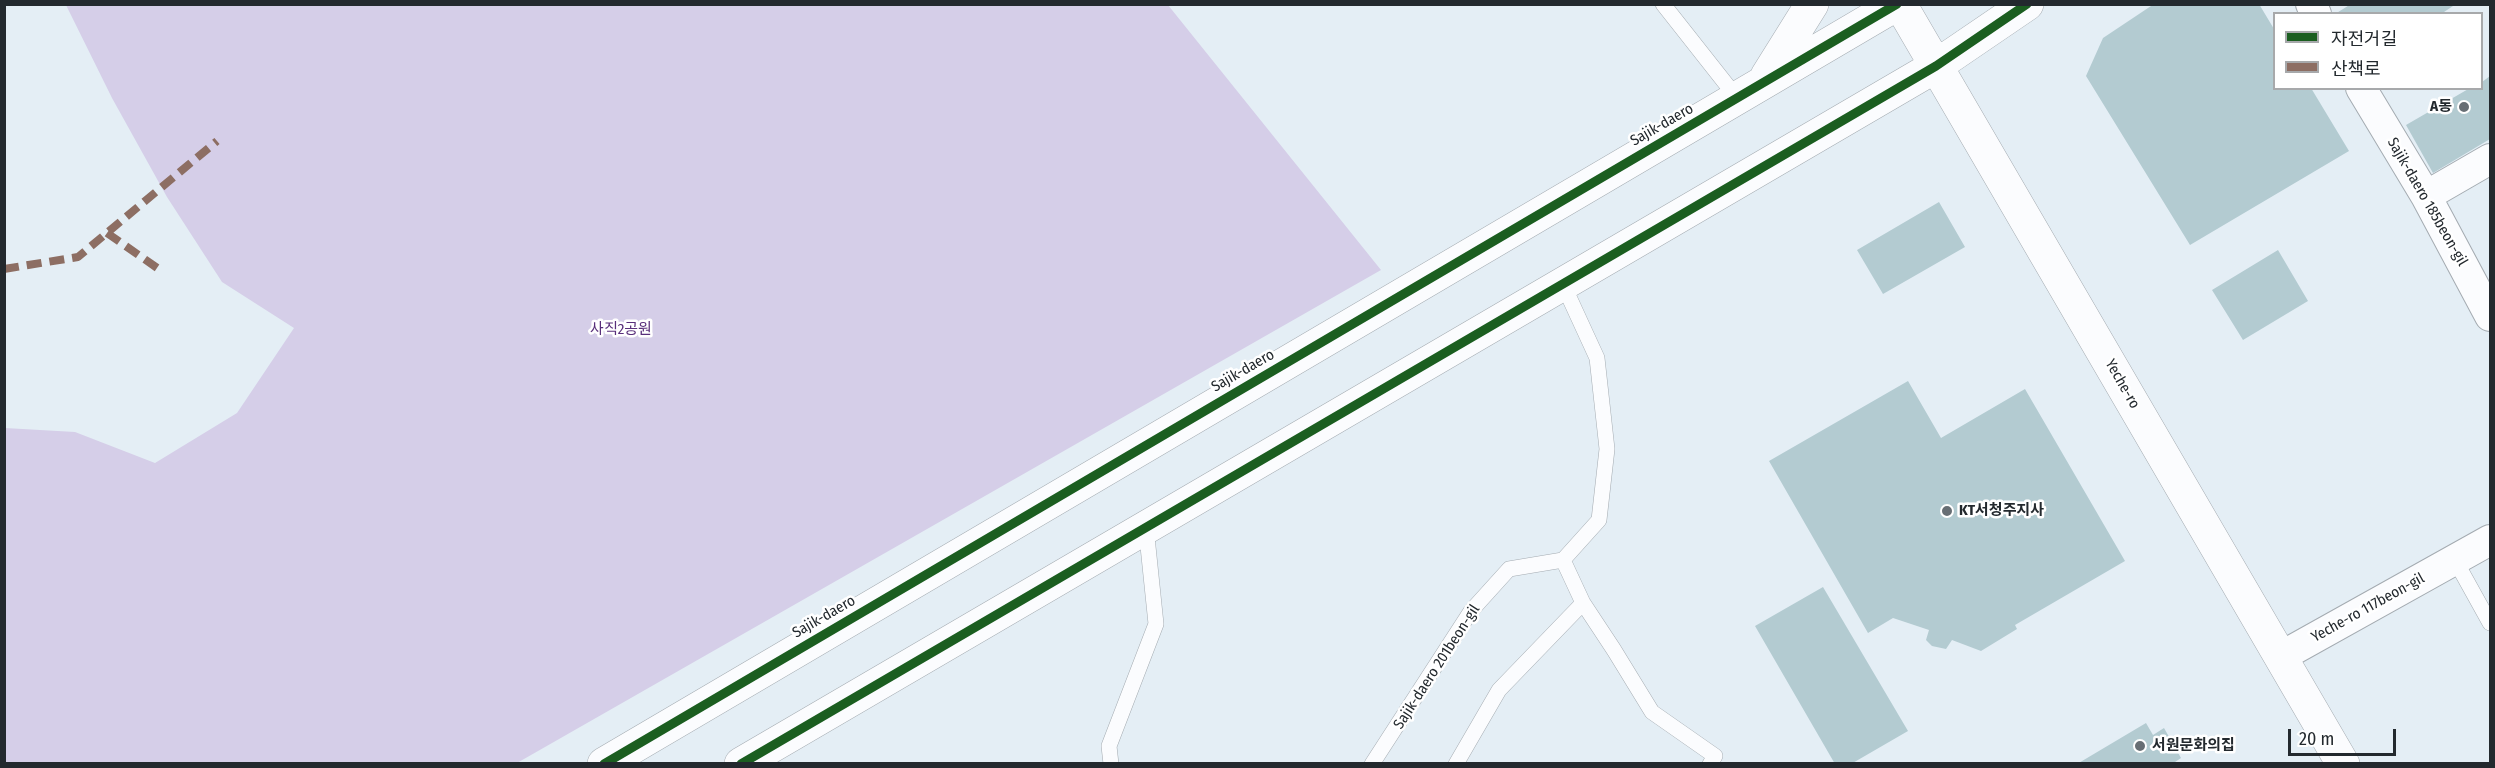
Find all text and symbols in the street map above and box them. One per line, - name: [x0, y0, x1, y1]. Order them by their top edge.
- legend: [2273, 12, 2483, 90]
- text: 자전거길: [2331, 28, 2397, 50]
- text: 산책로: [2331, 58, 2381, 80]
- place label: A동: [2430, 98, 2452, 116]
- street label: Sajik-daero: [1627, 100, 1697, 150]
- marker: A동: [2457, 100, 2471, 114]
- street label: Sajik-daero 185beon-gil: [2383, 135, 2471, 269]
- park label: 사직2공원: [590, 321, 652, 339]
- street label: Sajik-daero: [1208, 346, 1278, 396]
- street label: Yeche-ro: [2101, 356, 2143, 412]
- place label: KT서청주지사: [1959, 502, 2044, 520]
- marker: KT서청주지사: [1940, 504, 1954, 518]
- street label: Yeche-ro 117beon-gil: [2308, 569, 2428, 647]
- street label: Sajik-daero: [789, 592, 859, 642]
- street label: Sajik-daero 201beon-gil: [1390, 601, 1484, 733]
- scale bar: [2291, 717, 2399, 755]
- text: 20 m: [2299, 728, 2334, 750]
- place label: 서원문화의집: [2152, 737, 2235, 755]
- marker: 서원문화의집: [2133, 739, 2147, 753]

